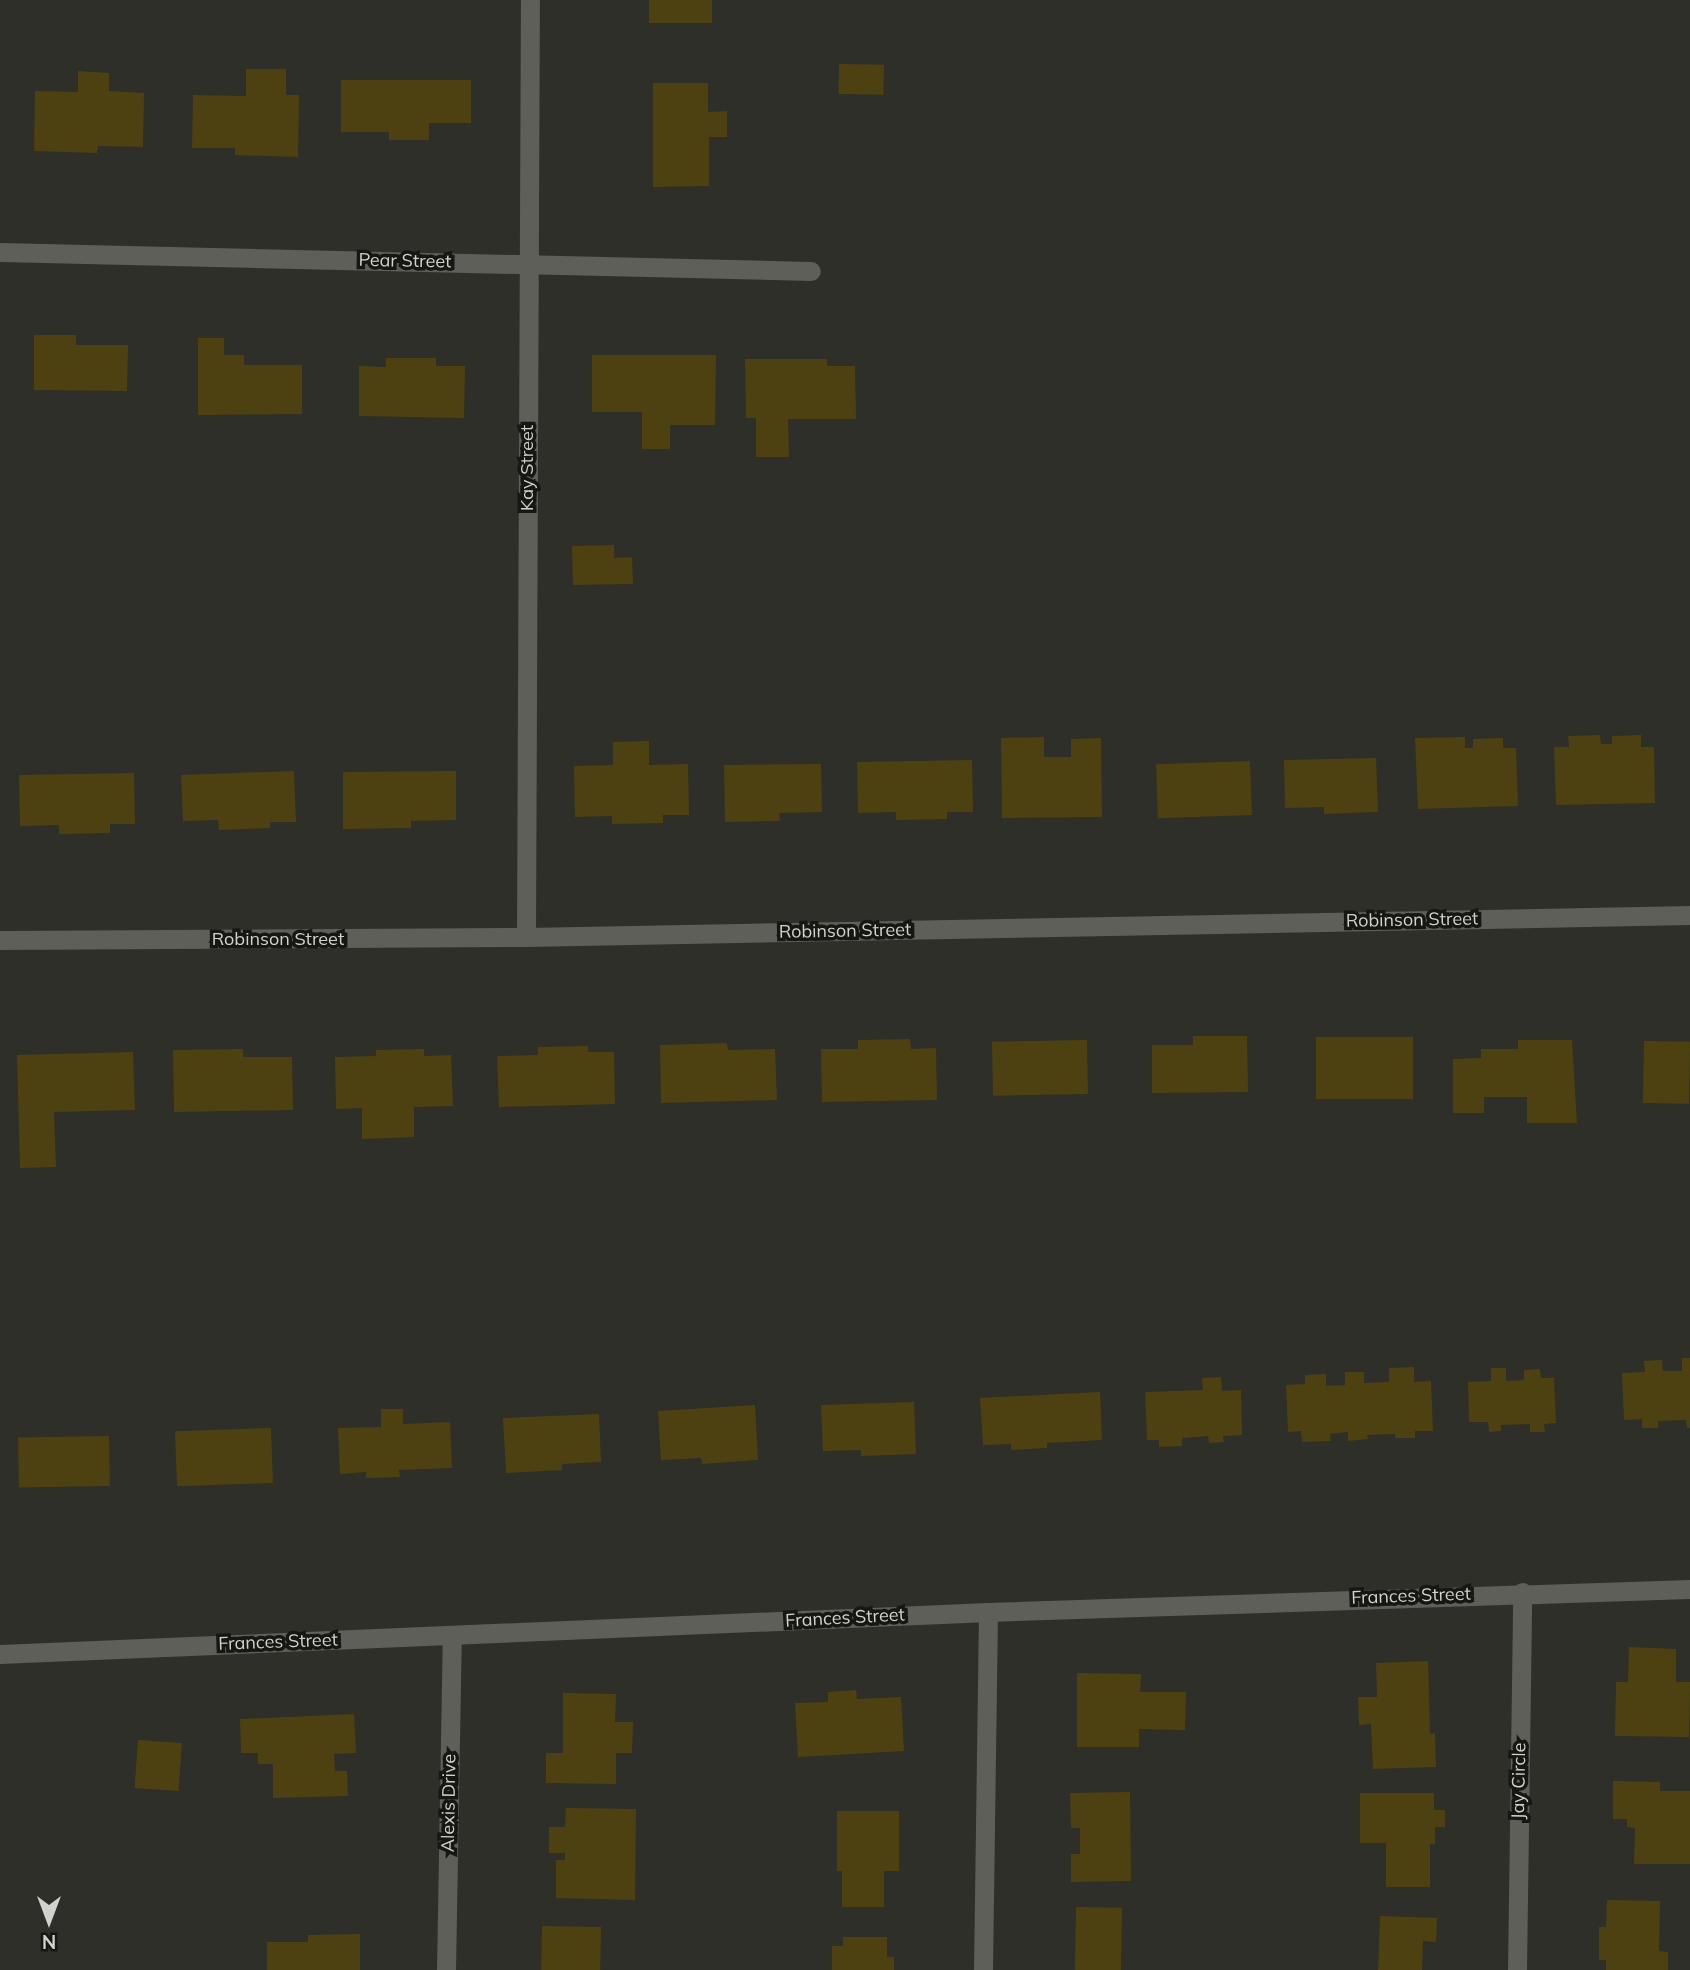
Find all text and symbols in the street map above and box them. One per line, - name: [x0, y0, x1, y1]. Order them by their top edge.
- street label: Pear Street: [358, 249, 452, 273]
- street label: Kay Street: [516, 425, 538, 511]
- street label: Robinson Street: [1346, 908, 1478, 932]
- street label: Robinson Street: [779, 919, 911, 943]
- street label: Robinson Street: [212, 928, 344, 950]
- street label: Frances Street: [1351, 1583, 1471, 1609]
- street label: Frances Street: [785, 1604, 905, 1632]
- street label: Frances Street: [218, 1629, 338, 1655]
- street label: Jay Circle: [1508, 1742, 1530, 1820]
- street label: Alexis Drive: [437, 1754, 461, 1852]
- north arrow: [14, 1886, 84, 1956]
- text: N: [42, 1930, 56, 1954]

